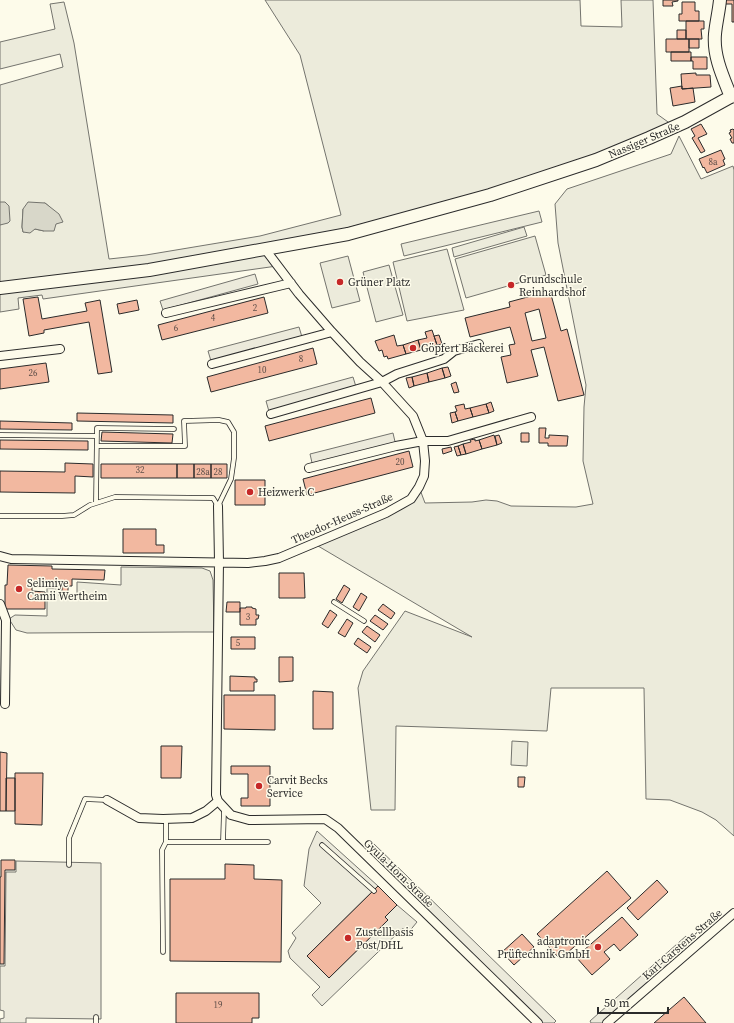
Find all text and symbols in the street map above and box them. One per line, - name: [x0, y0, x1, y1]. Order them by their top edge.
- street label: Nassiger Straße: [606, 119, 683, 162]
- house number: 8a: [708, 156, 718, 168]
- place label: Grundschule Reinhardshof: [519, 272, 587, 300]
- place label: Grüner Platz: [348, 275, 410, 290]
- marker: Grüner Platz: [335, 277, 345, 287]
- marker: Grundschule Reinhardshof: [506, 280, 516, 290]
- house number: 2: [253, 302, 258, 314]
- house number: 4: [211, 312, 216, 324]
- house number: 6: [174, 322, 179, 334]
- place label: Göpfert Bäckerei: [421, 341, 504, 356]
- marker: Göpfert Bäckerei: [408, 343, 418, 353]
- house number: 8: [299, 353, 304, 365]
- house number: 10: [257, 364, 267, 376]
- house number: 26: [28, 367, 38, 379]
- house number: 20: [395, 456, 405, 468]
- house number: 32: [135, 464, 145, 476]
- house number: 28a: [196, 466, 210, 478]
- house number: 28: [213, 466, 223, 478]
- place label: Heizwerk C: [258, 485, 314, 500]
- marker: Heizwerk C: [245, 487, 255, 497]
- street label: Theodor-Heuss-Straße: [289, 489, 396, 548]
- place label: Selimiye Camii Wertheim: [27, 576, 108, 604]
- marker: Selimiye Camii Wertheim: [14, 584, 24, 594]
- house number: 3: [246, 611, 251, 623]
- house number: 5: [236, 637, 241, 649]
- place label: Carvit Becks Service: [267, 773, 328, 801]
- marker: Carvit Becks Service: [254, 781, 264, 791]
- street label: Gyula-Horn-Straße: [360, 836, 437, 911]
- street label: Karl-Carstens-Straße: [639, 905, 726, 983]
- place label: Zustellbasis Post/DHL: [356, 925, 414, 953]
- marker: Zustellbasis Post/DHL: [343, 933, 353, 943]
- place label: adaptronic Prüftechnik GmbH: [497, 934, 591, 962]
- marker: adaptronic Prüftechnik GmbH: [593, 942, 603, 952]
- scale bar: [598, 989, 668, 1015]
- text: 50 m: [604, 995, 630, 1011]
- house number: 19: [213, 999, 223, 1011]

